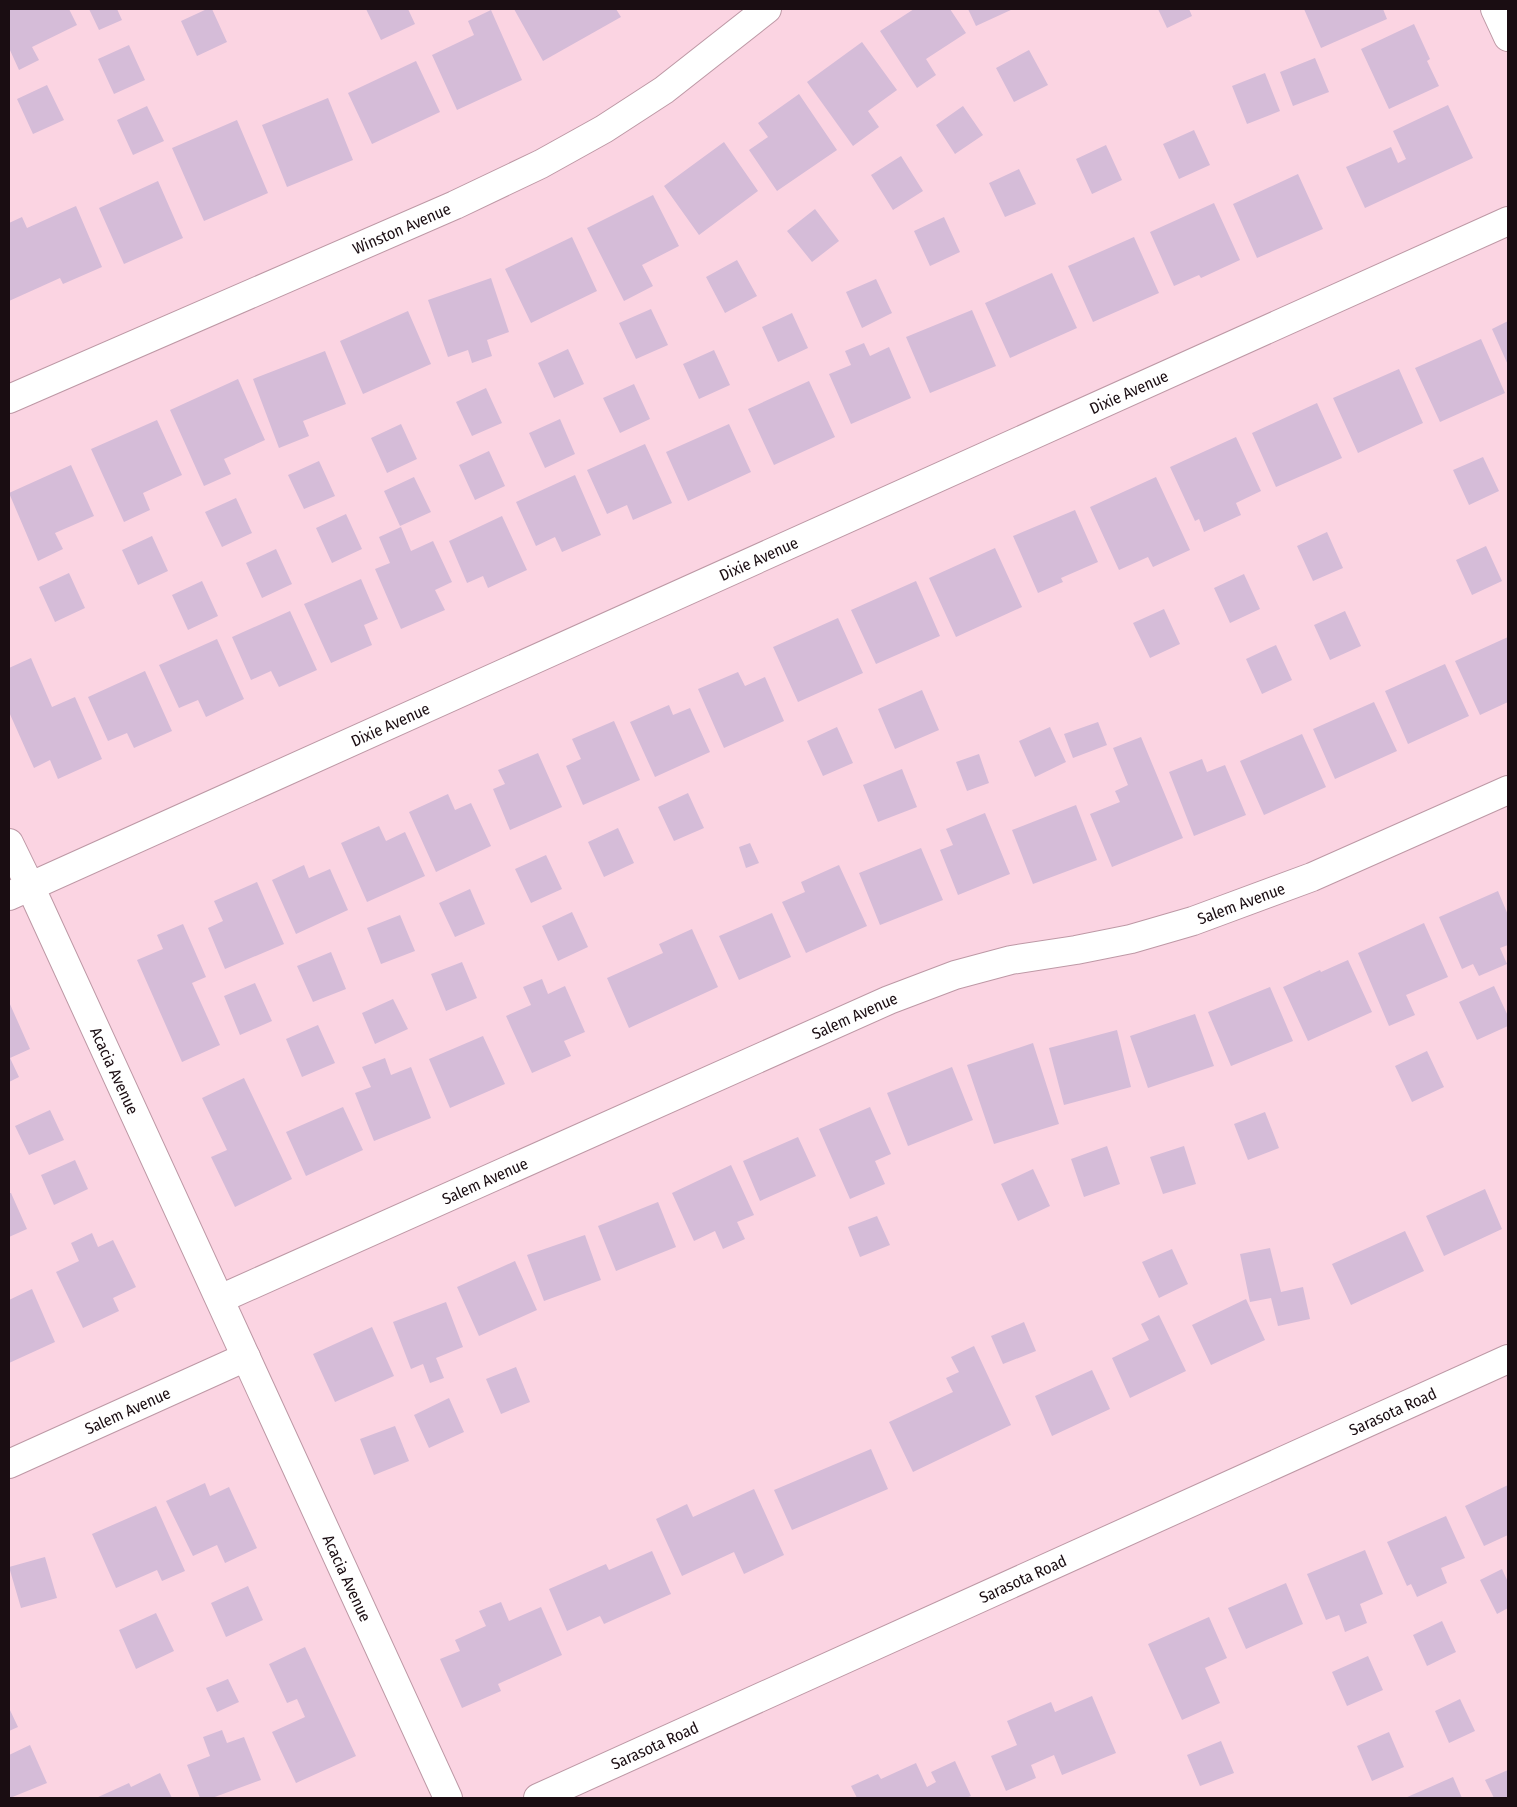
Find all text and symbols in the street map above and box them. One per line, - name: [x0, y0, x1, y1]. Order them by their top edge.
- street label: Winston Avenue: [350, 199, 454, 258]
- street label: Dixie Avenue: [1087, 366, 1171, 418]
- street label: Dixie Avenue: [716, 533, 801, 585]
- street label: Dixie Avenue: [348, 699, 433, 751]
- street label: Salem Avenue: [1195, 879, 1288, 929]
- street label: Salem Avenue: [809, 989, 900, 1043]
- street label: Acacia Avenue: [86, 1024, 142, 1117]
- street label: Salem Avenue: [439, 1154, 531, 1209]
- street label: Salem Avenue: [82, 1383, 174, 1439]
- street label: Sarasota Road: [1346, 1384, 1439, 1440]
- street label: Acacia Avenue: [319, 1532, 375, 1625]
- street label: Sarasota Road: [976, 1551, 1070, 1607]
- street label: Sarasota Road: [608, 1718, 701, 1774]

